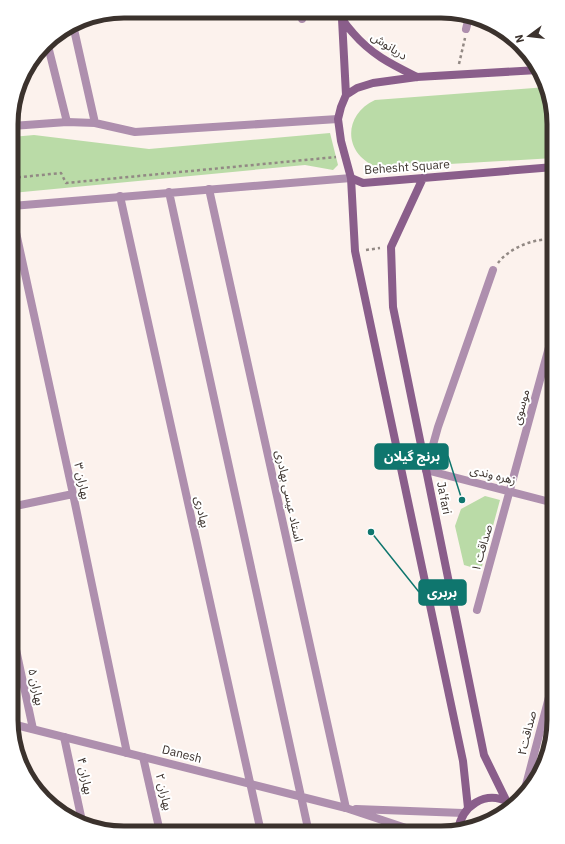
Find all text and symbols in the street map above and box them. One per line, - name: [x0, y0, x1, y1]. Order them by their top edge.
- north arrow: [509, 16, 549, 56]
- street label: دریانوش: [368, 28, 410, 63]
- text: N: [512, 33, 527, 44]
- street label: Behesht Square: [364, 156, 451, 177]
- street label: موسوی: [509, 387, 532, 426]
- callout: برنج گیلان: [375, 444, 448, 469]
- text: برنج گیلان: [384, 448, 440, 466]
- street label: استاد عیسی بهادری: [272, 449, 307, 543]
- street label: بهاران ۳: [71, 461, 94, 501]
- street label: زهره وندی: [469, 462, 518, 487]
- street label: Ja'fari: [434, 480, 455, 516]
- street label: بهادری: [192, 495, 213, 529]
- street label: صداقت ۱: [468, 522, 495, 573]
- callout: بربری: [419, 580, 466, 605]
- text: بربری: [427, 584, 457, 601]
- street label: بهاران ۵: [25, 667, 48, 707]
- street label: صداقت۲: [514, 709, 539, 757]
- street label: Danesh: [161, 741, 204, 766]
- street label: بهاران ۴: [74, 756, 97, 796]
- street label: بهاران ۲: [153, 772, 176, 812]

